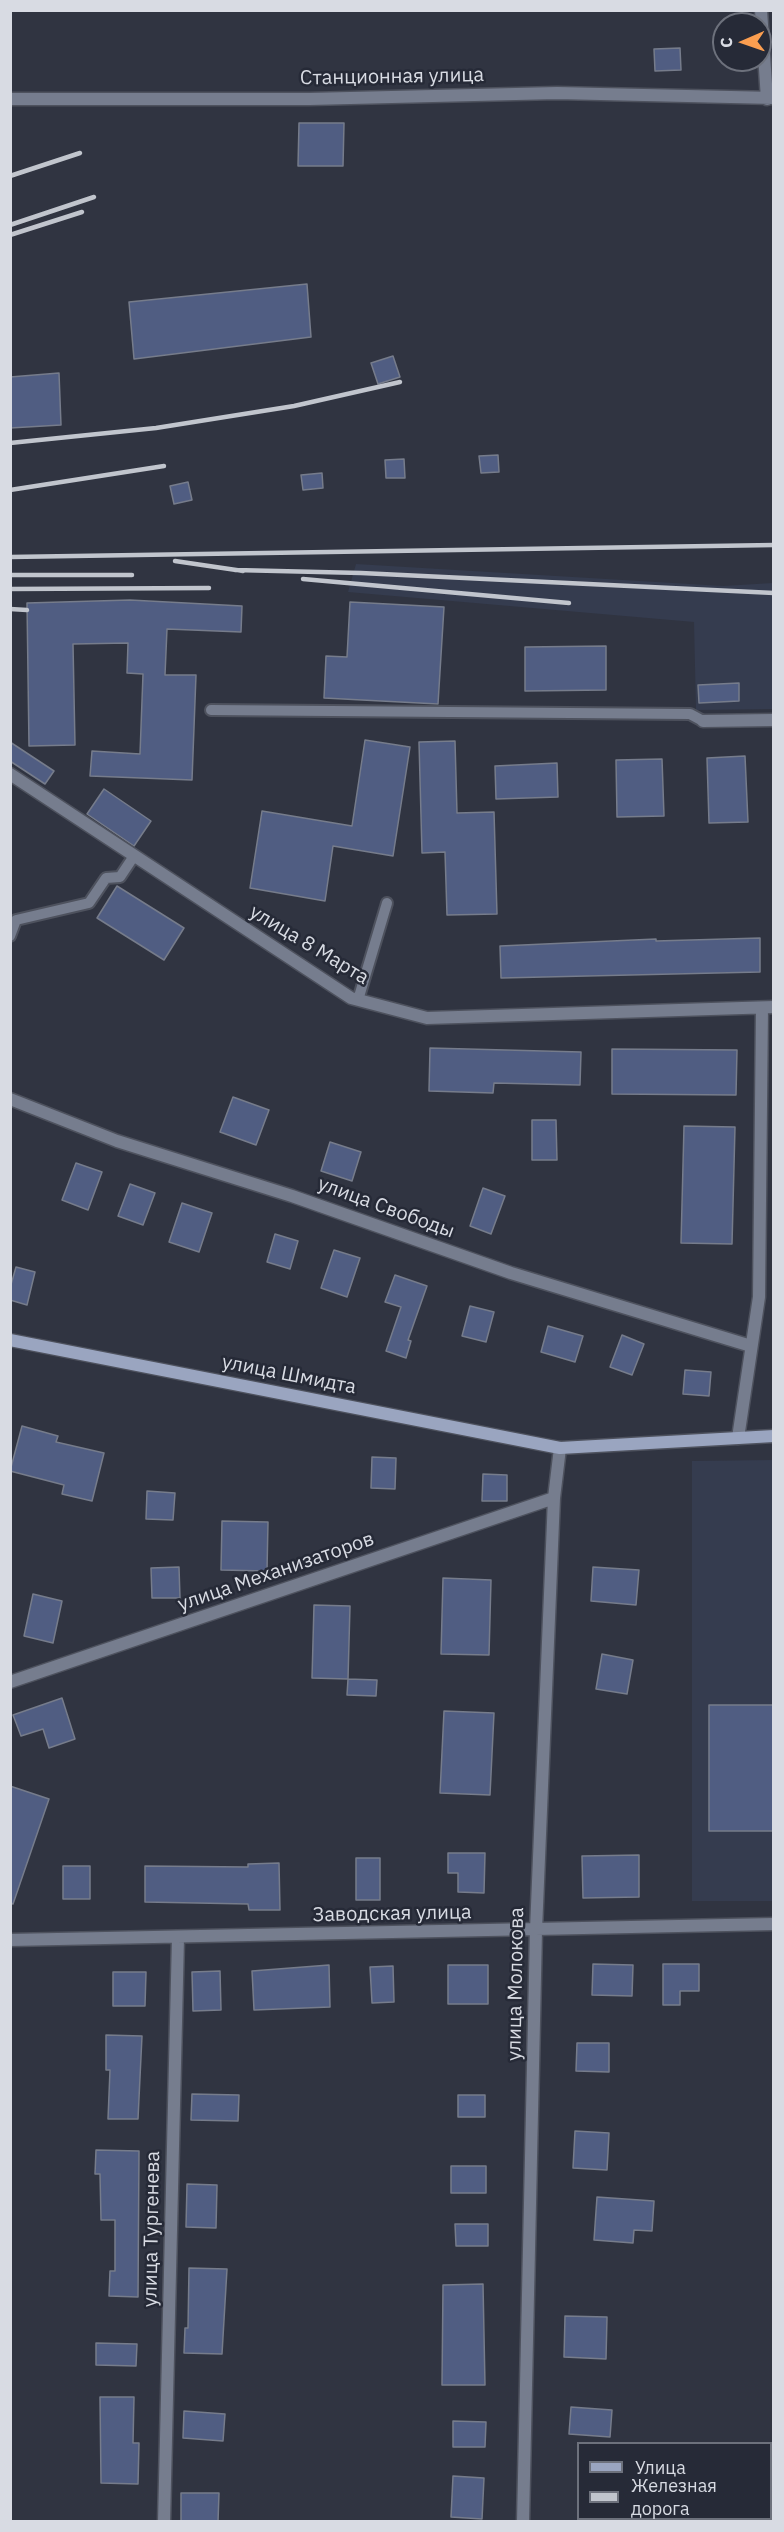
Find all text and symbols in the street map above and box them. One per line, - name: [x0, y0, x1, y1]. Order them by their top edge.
- north arrow: [712, 12, 772, 72]
- text: С: [716, 37, 736, 48]
- street label: Станционная улица: [300, 63, 484, 91]
- street label: улица 8 Марта: [245, 900, 373, 990]
- street label: улица Свободы: [314, 1172, 458, 1244]
- street label: улица Шмидта: [220, 1350, 358, 1400]
- street label: улица Механизаторов: [175, 1527, 377, 1617]
- street label: Заводская улица: [312, 1901, 472, 1927]
- street label: улица Молокова: [503, 1907, 529, 2061]
- street label: улица Тургенева: [139, 2151, 165, 2307]
- legend: [577, 2442, 772, 2520]
- text: Улица: [635, 2456, 686, 2479]
- text: Железная дорога: [631, 2474, 717, 2520]

